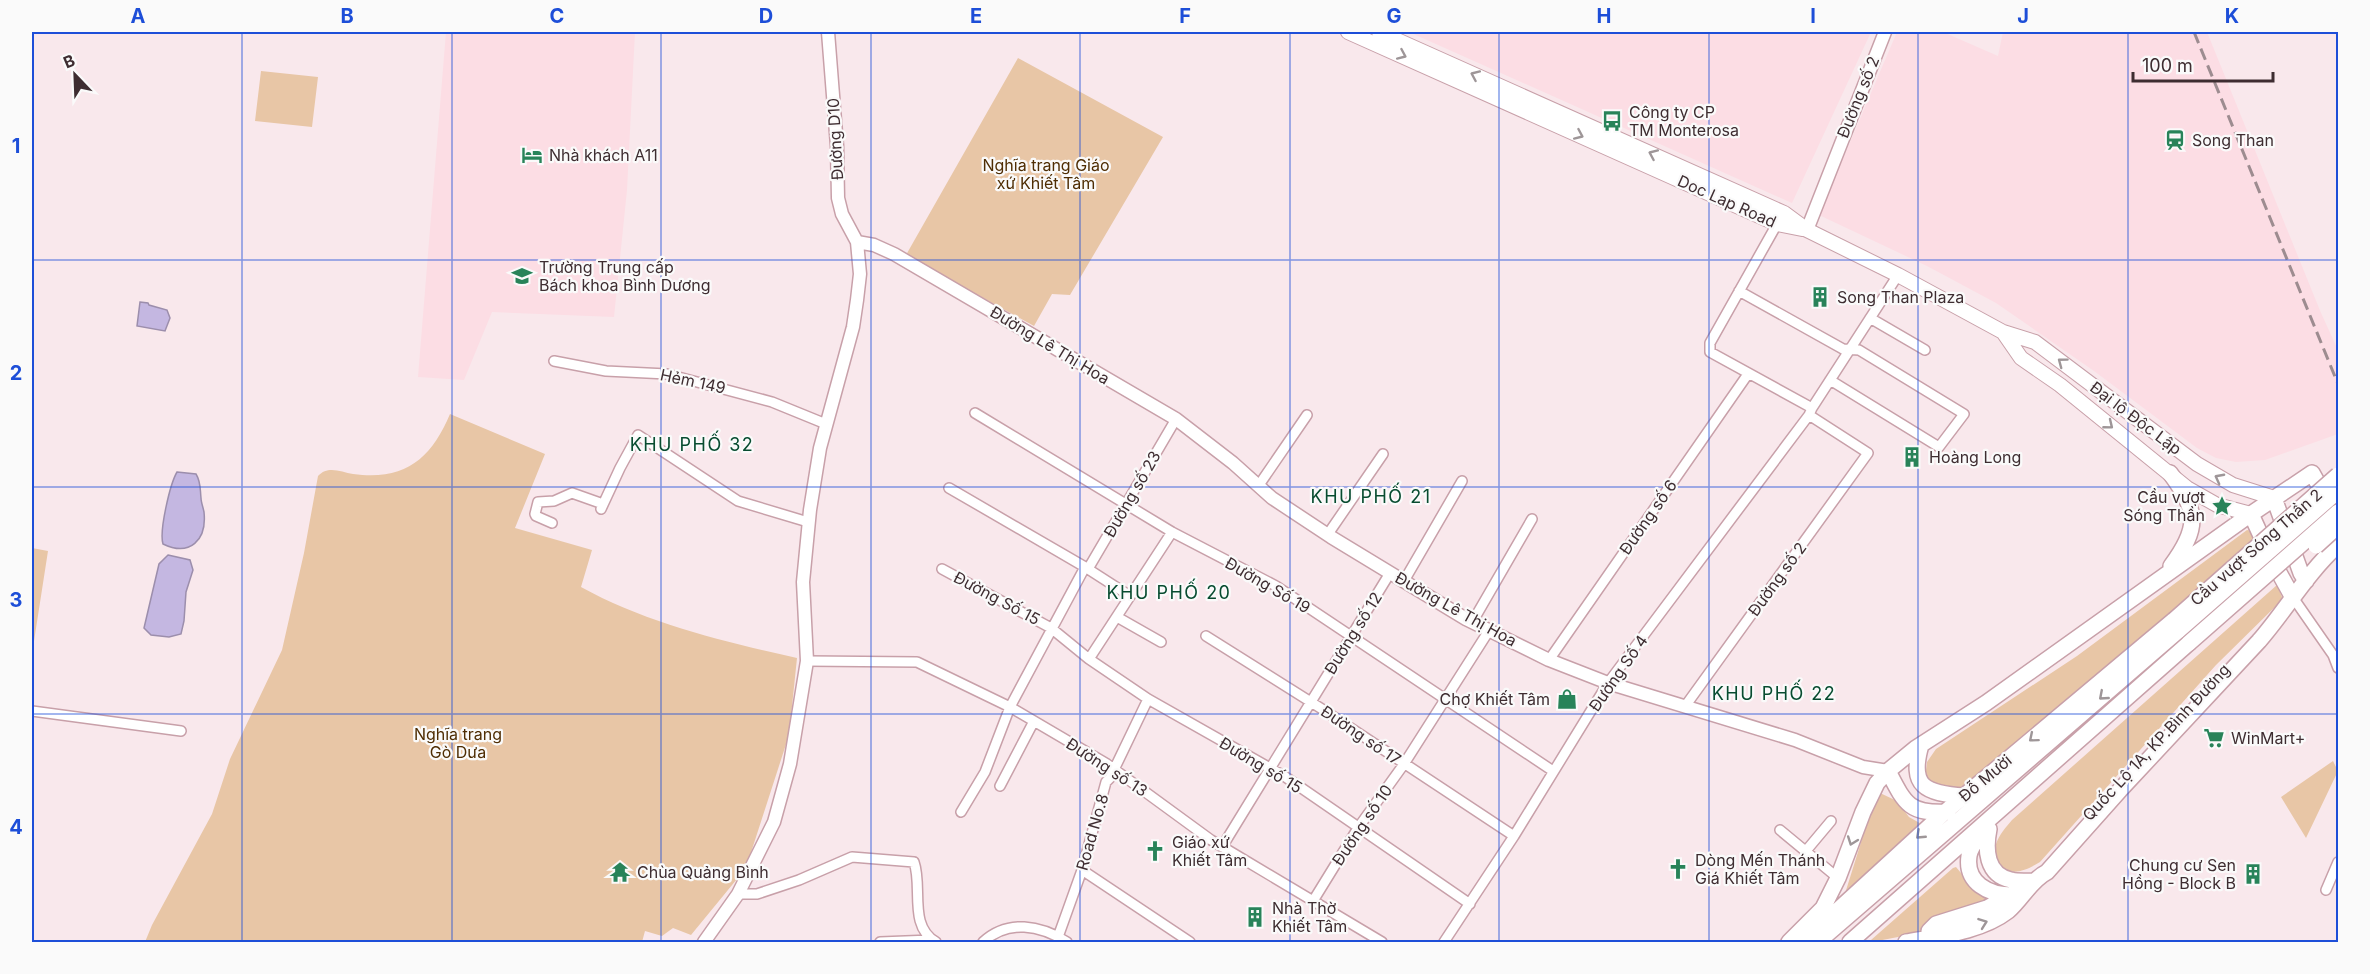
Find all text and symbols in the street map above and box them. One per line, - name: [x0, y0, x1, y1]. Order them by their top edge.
- text: A: [131, 4, 146, 28]
- text: B: [340, 4, 354, 28]
- text: C: [550, 4, 564, 28]
- text: D: [759, 4, 773, 28]
- text: E: [970, 4, 982, 28]
- text: F: [1179, 4, 1191, 28]
- text: G: [1386, 4, 1402, 28]
- text: H: [1597, 4, 1611, 28]
- text: I: [1810, 4, 1816, 28]
- text: J: [2017, 4, 2029, 28]
- text: K: [2225, 4, 2239, 28]
- north arrow: [45, 45, 105, 105]
- scale bar: [2133, 45, 2272, 83]
- one-way arrow: [1395, 48, 1406, 60]
- text: B: [60, 50, 78, 72]
- street label: Đường số 2: [1833, 53, 1883, 141]
- text: 100 m: [2142, 55, 2193, 76]
- one-way arrow: [1471, 70, 1482, 82]
- street label: Đường D10: [823, 97, 847, 181]
- place label: Công ty CP TM Monterosa: [1629, 102, 1739, 140]
- bus stop icon: Công ty CP TM Monterosa: [1600, 109, 1624, 133]
- one-way arrow: [1573, 128, 1584, 140]
- station icon: Song Than: [2163, 128, 2187, 152]
- place label: Song Than: [2192, 130, 2274, 150]
- text: 1: [12, 134, 20, 158]
- hotel icon: Nhà khách A11: [520, 143, 544, 167]
- place label: Nhà khách A11: [549, 145, 658, 165]
- one-way arrow: [1649, 150, 1660, 162]
- park label: Nghĩa trang Giáo xứ Khiết Tâm: [982, 155, 1110, 193]
- street label: Doc Lap Road: [1675, 170, 1779, 232]
- place label: Trường Trung cấp Bách khoa Bình Dương: [539, 257, 711, 295]
- school or university icon: Trường Trung cấp Bách khoa Bình Dương: [510, 264, 534, 288]
- building icon: Song Than Plaza: [1808, 285, 1832, 309]
- place label: Song Than Plaza: [1837, 287, 1964, 307]
- street label: Đường Lê Thị Hoa: [987, 301, 1113, 389]
- one-way arrow: [2058, 358, 2069, 369]
- text: 2: [10, 361, 22, 385]
- street label: Hẻm 149: [658, 364, 728, 398]
- street label: Đại lộ Độc Lập: [2086, 377, 2186, 459]
- one-way arrow: [2102, 417, 2113, 428]
- district label: KHU PHỐ 32: [630, 430, 754, 455]
- building icon: Hoàng Long: [1900, 445, 1924, 469]
- street label: Đường số 23: [1099, 447, 1165, 541]
- place label: Hoàng Long: [1929, 447, 2021, 467]
- one-way arrow: [2215, 474, 2226, 485]
- street label: Đường số 6: [1615, 476, 1681, 558]
- district label: KHU PHỐ 21: [1311, 482, 1431, 507]
- street label: Cầu vượt Sóng Thần 2: [2186, 484, 2326, 610]
- place label: Cầu vượt Sóng Thần: [2123, 487, 2205, 525]
- place icon: Cầu vượt Sóng Thần: [2210, 494, 2234, 518]
- street label: Đường số 2: [1743, 538, 1811, 620]
- street label: Đường Số 19: [1222, 553, 1314, 617]
- street label: Đường Số 15: [950, 567, 1044, 629]
- street label: Đường Lê Thị Hoa: [1392, 567, 1520, 651]
- district label: KHU PHỐ 20: [1107, 578, 1231, 603]
- text: 3: [10, 588, 22, 612]
- street label: Đường số 12: [1320, 588, 1386, 678]
- street label: Đường Số 4: [1584, 631, 1652, 715]
- street label: Quốc Lộ 1A, KP.Bình Đường: [2078, 659, 2234, 825]
- district label: KHU PHỐ 22: [1712, 679, 1836, 704]
- shop icon: Chợ Khiết Tâm: [1555, 687, 1579, 711]
- one-way arrow: [2099, 688, 2110, 699]
- place label: Chợ Khiết Tâm: [1440, 689, 1550, 709]
- street label: Đường số 17: [1317, 701, 1405, 769]
- park label: Nghĩa trang Gò Dưa: [414, 724, 502, 762]
- supermarket icon: WinMart+: [2202, 726, 2226, 750]
- place label: WinMart+: [2231, 728, 2305, 748]
- one-way arrow: [2029, 731, 2040, 742]
- street label: Đường số 15: [1216, 732, 1306, 798]
- street label: Đường số 13: [1062, 733, 1152, 801]
- street label: Đỗ Mười: [1954, 750, 2016, 806]
- street label: Đường số 10: [1328, 781, 1396, 869]
- street label: Road No.8: [1072, 791, 1112, 873]
- text: 4: [9, 815, 23, 839]
- one-way arrow: [1916, 828, 1927, 839]
- place label: Giáo xứ Khiết Tâm: [1172, 832, 1247, 870]
- one-way arrow: [1847, 835, 1860, 846]
- church icon: Giáo xứ Khiết Tâm: [1143, 839, 1167, 863]
- place label: Dòng Mến Thánh Giá Khiết Tâm: [1695, 850, 1825, 888]
- place label: Chung cư Sen Hồng - Block B: [2122, 855, 2236, 893]
- church icon: Dòng Mến Thánh Giá Khiết Tâm: [1666, 857, 1690, 881]
- temple icon: Chùa Quảng Bình: [608, 860, 632, 884]
- place label: Chùa Quảng Bình: [637, 862, 769, 882]
- building icon: Chung cư Sen Hồng - Block B: [2241, 862, 2265, 886]
- place label: Nhà Thờ Khiết Tâm: [1272, 898, 1347, 936]
- building icon: Nhà Thờ Khiết Tâm: [1243, 905, 1267, 929]
- one-way arrow: [1977, 918, 1988, 931]

